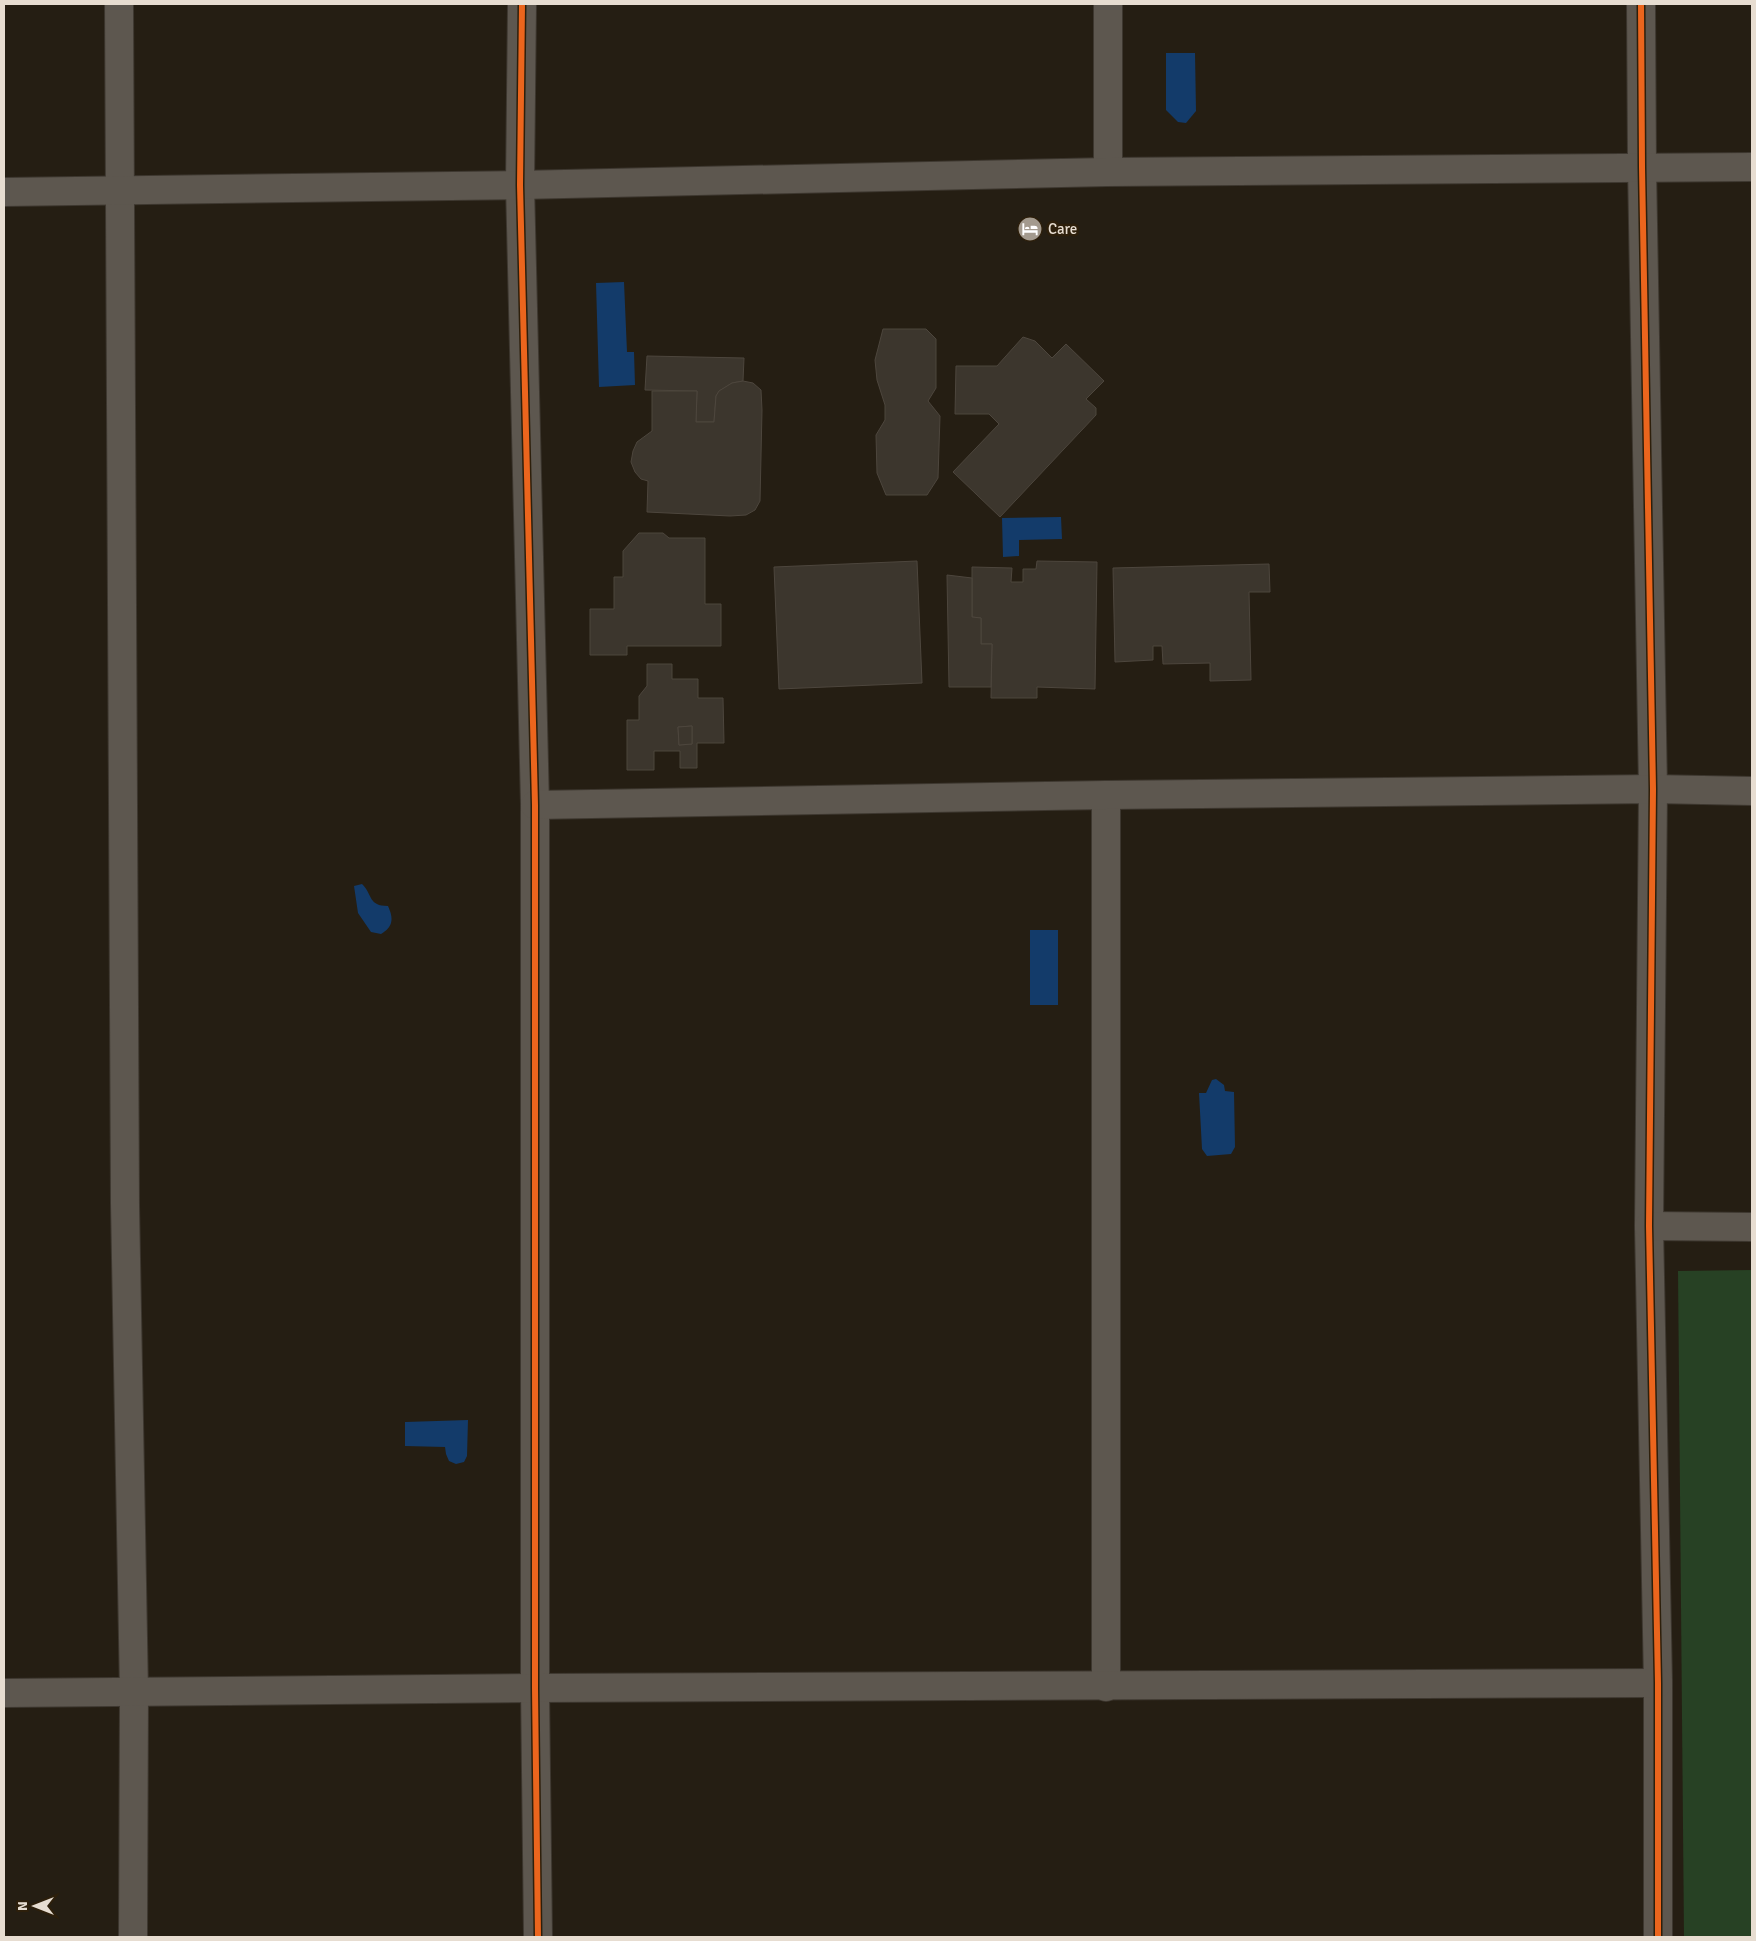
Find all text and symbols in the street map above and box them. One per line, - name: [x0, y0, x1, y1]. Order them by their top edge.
- hotel icon: Care: [1017, 216, 1043, 242]
- place label: Care: [1048, 220, 1077, 238]
- north arrow: [10, 1881, 60, 1931]
- text: N: [14, 1901, 31, 1911]

